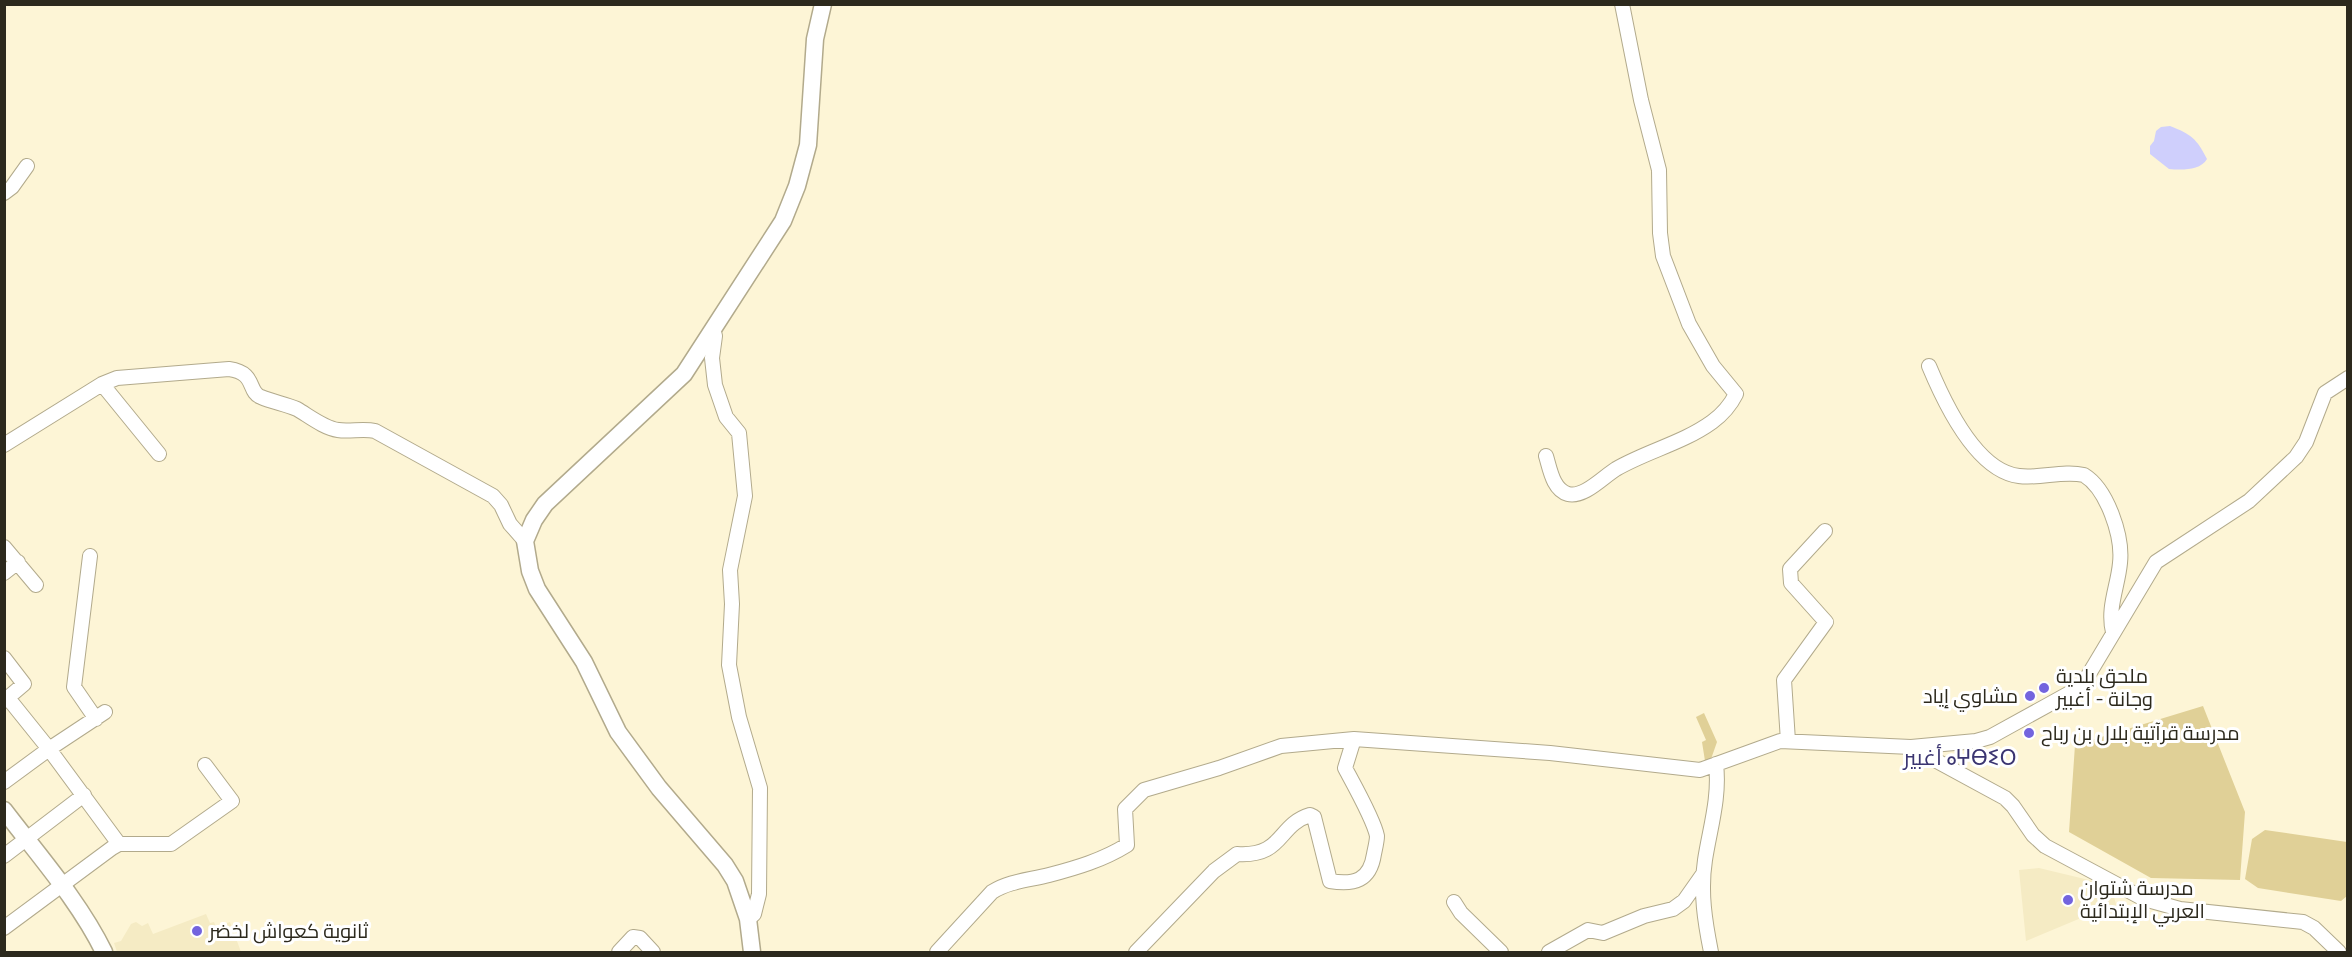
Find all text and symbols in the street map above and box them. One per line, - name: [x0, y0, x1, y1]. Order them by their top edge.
- place label: ملحق بلدية وجانة - أغبير: [2055, 664, 2153, 711]
- marker: ملحق بلدية وجانة - أغبير: [2037, 681, 2051, 695]
- place label: مشاوي إياد: [1923, 684, 2018, 712]
- marker: مشاوي إياد: [2023, 689, 2037, 703]
- place label: مدرسة قرآتية بلال بن رباح: [2041, 721, 2240, 747]
- marker: مدرسة قرآتية بلال بن رباح: [2022, 726, 2036, 740]
- district label: أغبير ⴰⵖⴱⵉⵔ: [1901, 744, 2017, 771]
- place label: مدرسة شتوان العربي الإبتدائية: [2080, 876, 2205, 927]
- marker: مدرسة شتوان العربي الإبتدائية: [2061, 893, 2075, 907]
- place label: ثانوية كعواش لخضر: [208, 919, 369, 944]
- marker: ثانوية كعواش لخضر: [190, 924, 204, 938]

